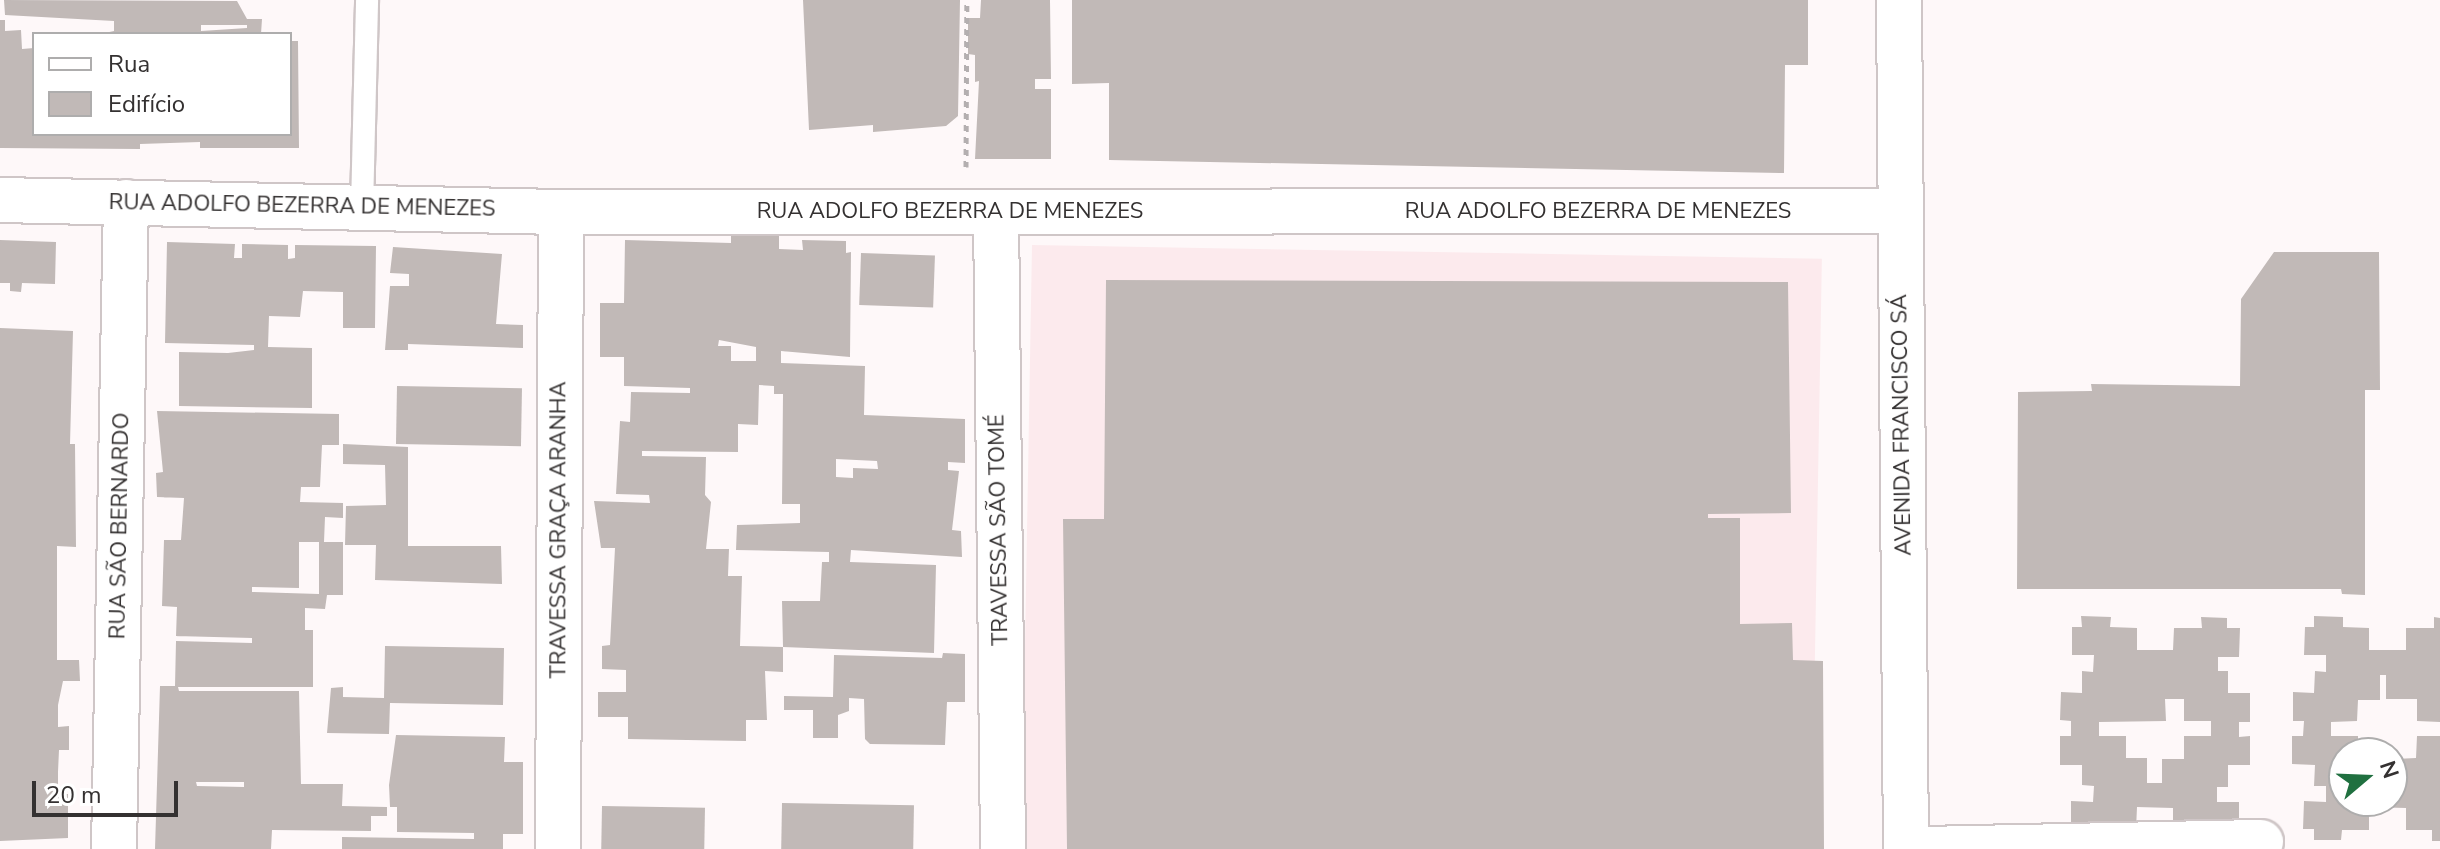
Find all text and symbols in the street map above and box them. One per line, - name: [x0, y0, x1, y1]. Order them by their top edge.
- legend: [32, 32, 292, 136]
- text: Rua: [108, 48, 150, 80]
- text: Edifício: [108, 88, 185, 120]
- street label: RUA ADOLFO BEZERRA DE MENEZES: [108, 189, 496, 223]
- street label: RUA ADOLFO BEZERRA DE MENEZES: [757, 199, 1143, 225]
- street label: RUA ADOLFO BEZERRA DE MENEZES: [1405, 199, 1791, 225]
- street label: AVENIDA FRANCISCO SÁ: [1887, 294, 1917, 556]
- street label: TRAVESSA GRAÇA ARANHA: [546, 382, 572, 678]
- street label: RUA SÃO BERNARDO: [105, 412, 135, 640]
- street label: TRAVESSA SÃO TOMÉ: [984, 414, 1014, 646]
- north arrow: [2328, 737, 2408, 817]
- text: N: [2372, 757, 2406, 783]
- scale bar: [36, 765, 182, 815]
- text: 20 m: [46, 779, 102, 811]

